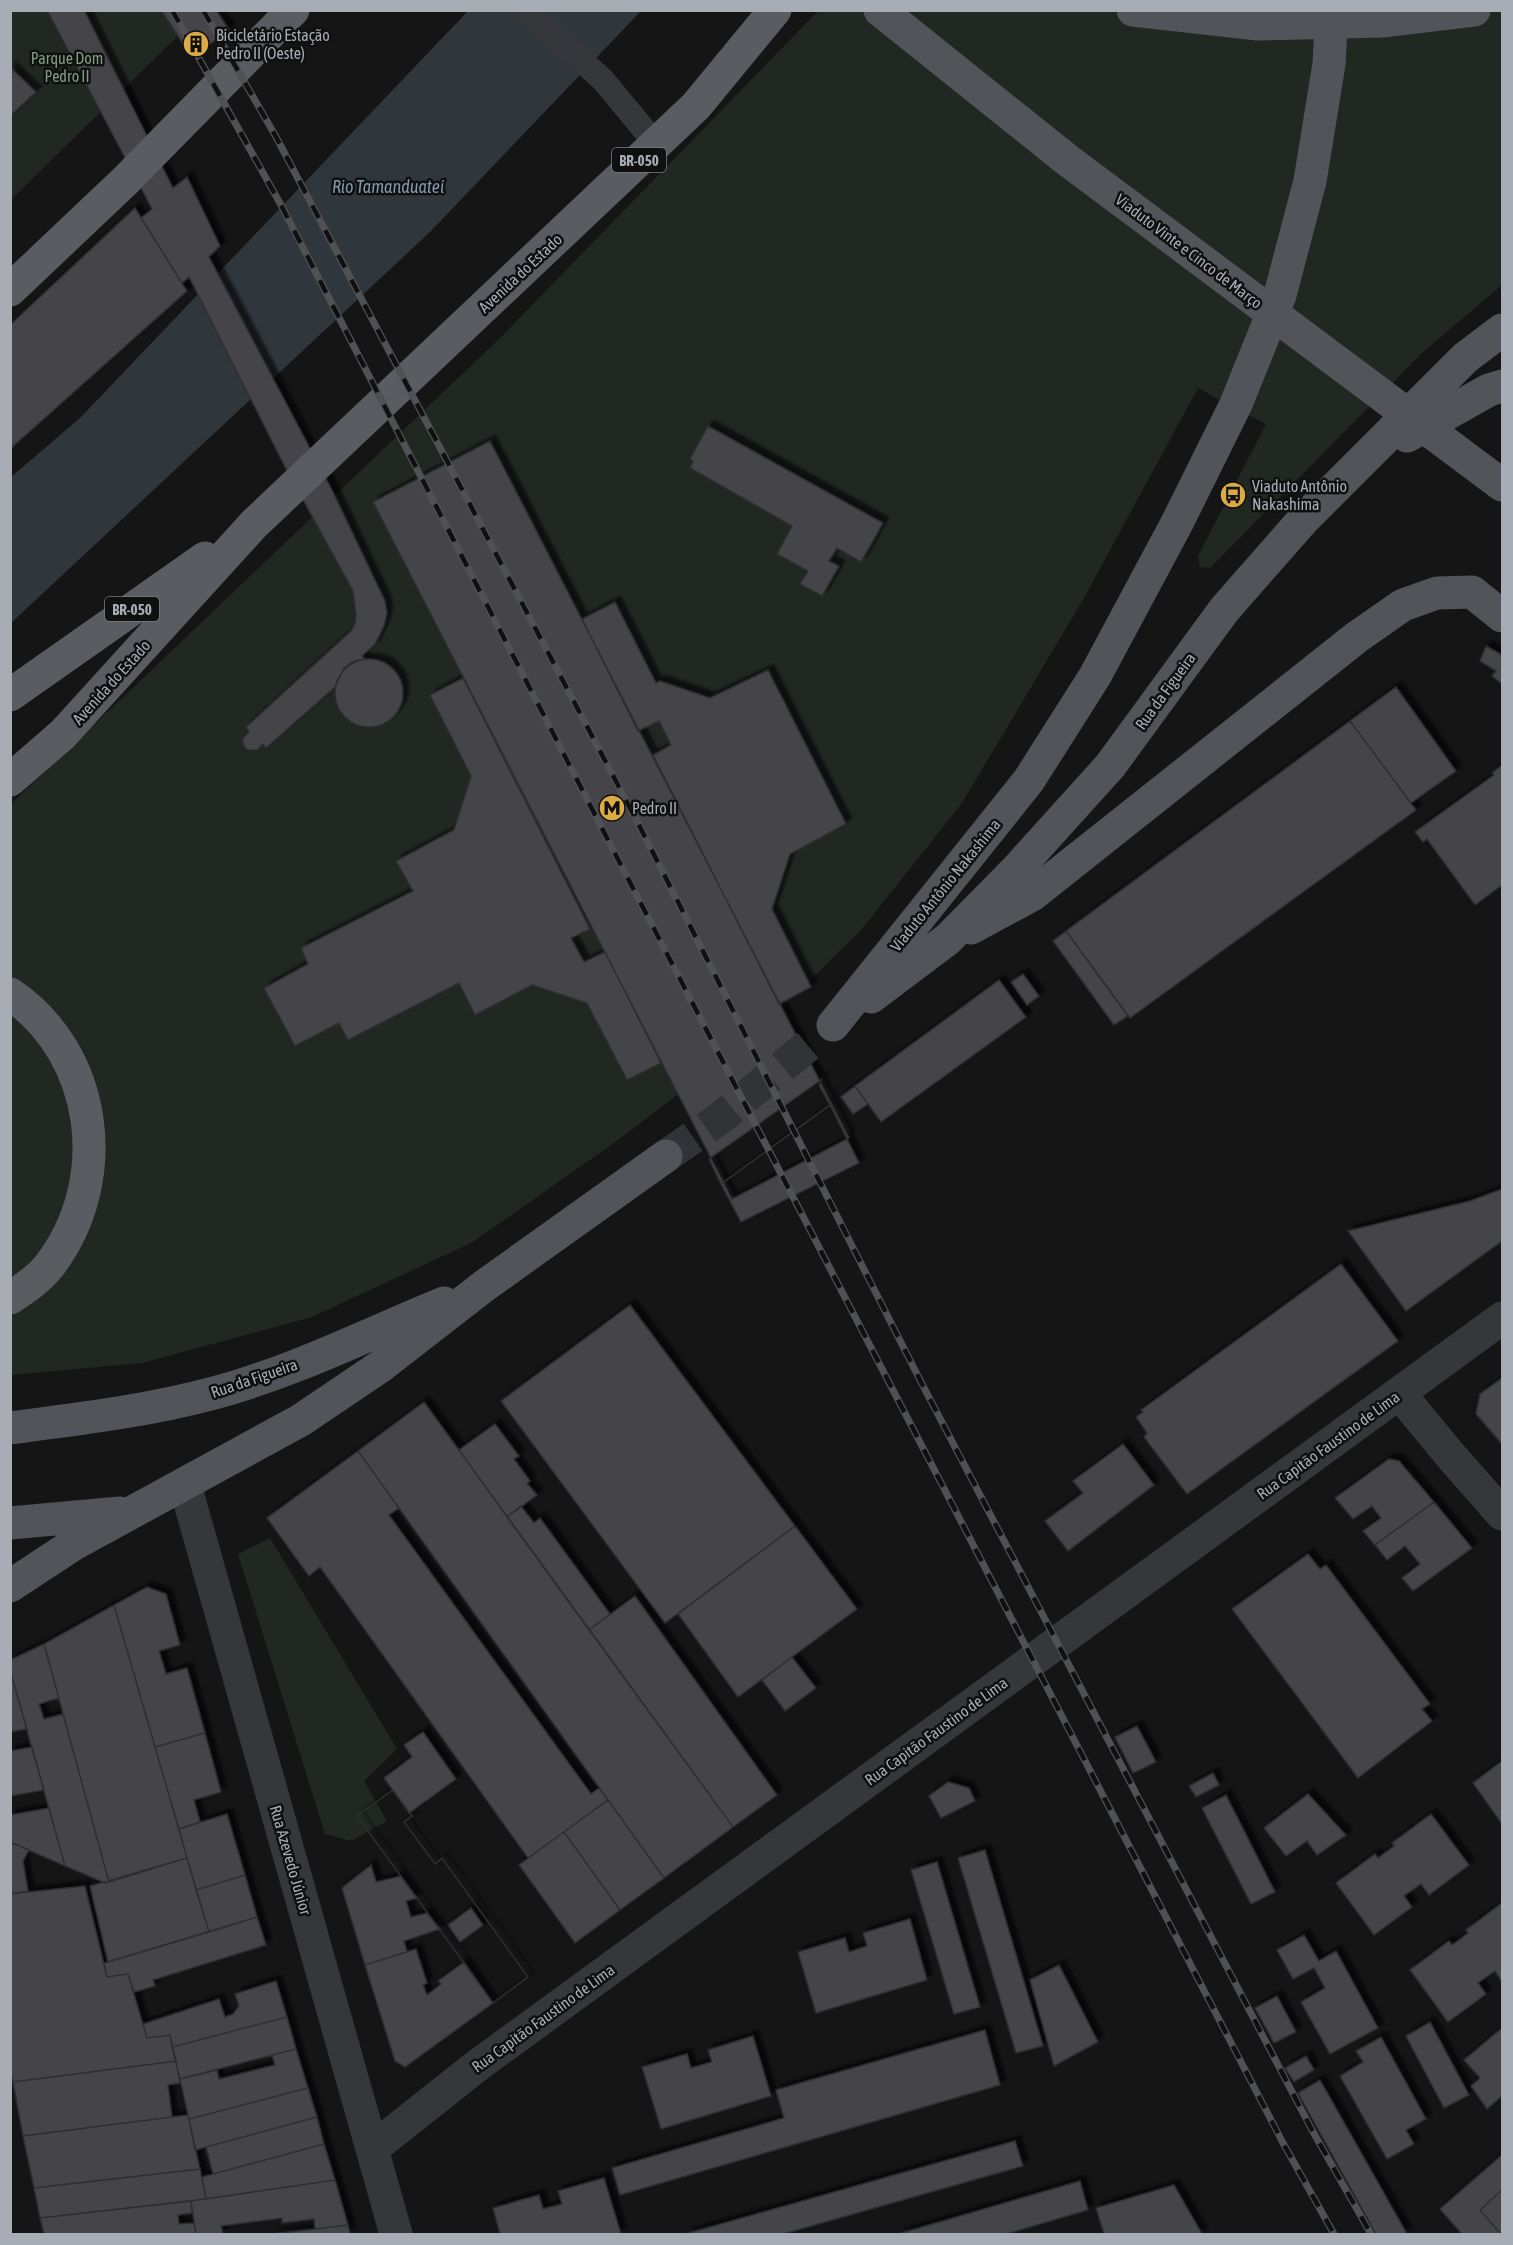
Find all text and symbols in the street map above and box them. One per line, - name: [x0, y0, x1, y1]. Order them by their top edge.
- place label: Bicicletário Estação Pedro II (Oeste): [216, 26, 330, 63]
- building icon: Bicicletário Estação Pedro II (Oeste): [181, 29, 211, 59]
- park label: Parque Dom Pedro II: [31, 49, 103, 85]
- road number: BR-050: [612, 148, 666, 172]
- water label: Rio Tamanduateí: [332, 176, 445, 197]
- street label: Viaduto Vinte e Cinco de Março: [1112, 190, 1266, 313]
- street label: Avenida do Estado: [475, 230, 565, 316]
- place label: Viaduto Antônio Nakashima: [1252, 477, 1347, 513]
- bus stop icon: Viaduto Antônio Nakashima: [1218, 480, 1248, 510]
- road number: BR-050: [105, 597, 159, 621]
- street label: Avenida do Estado: [68, 636, 154, 728]
- street label: Rua da Figueira: [1131, 649, 1200, 733]
- metro station icon: Pedro II: [597, 793, 627, 823]
- place label: Pedro II: [632, 799, 677, 817]
- street label: Viaduto Antônio Nakashima: [886, 815, 1004, 955]
- street label: Rua da Figueira: [208, 1355, 300, 1402]
- street label: Rua Capitão Faustino de Lima: [1253, 1387, 1403, 1504]
- street label: Rua Capitão Faustino de Lima: [861, 1673, 1011, 1790]
- street label: Rua Azevedo Júnior: [267, 1803, 315, 1917]
- street label: Rua Capitão Faustino de Lima: [468, 1960, 618, 2077]

